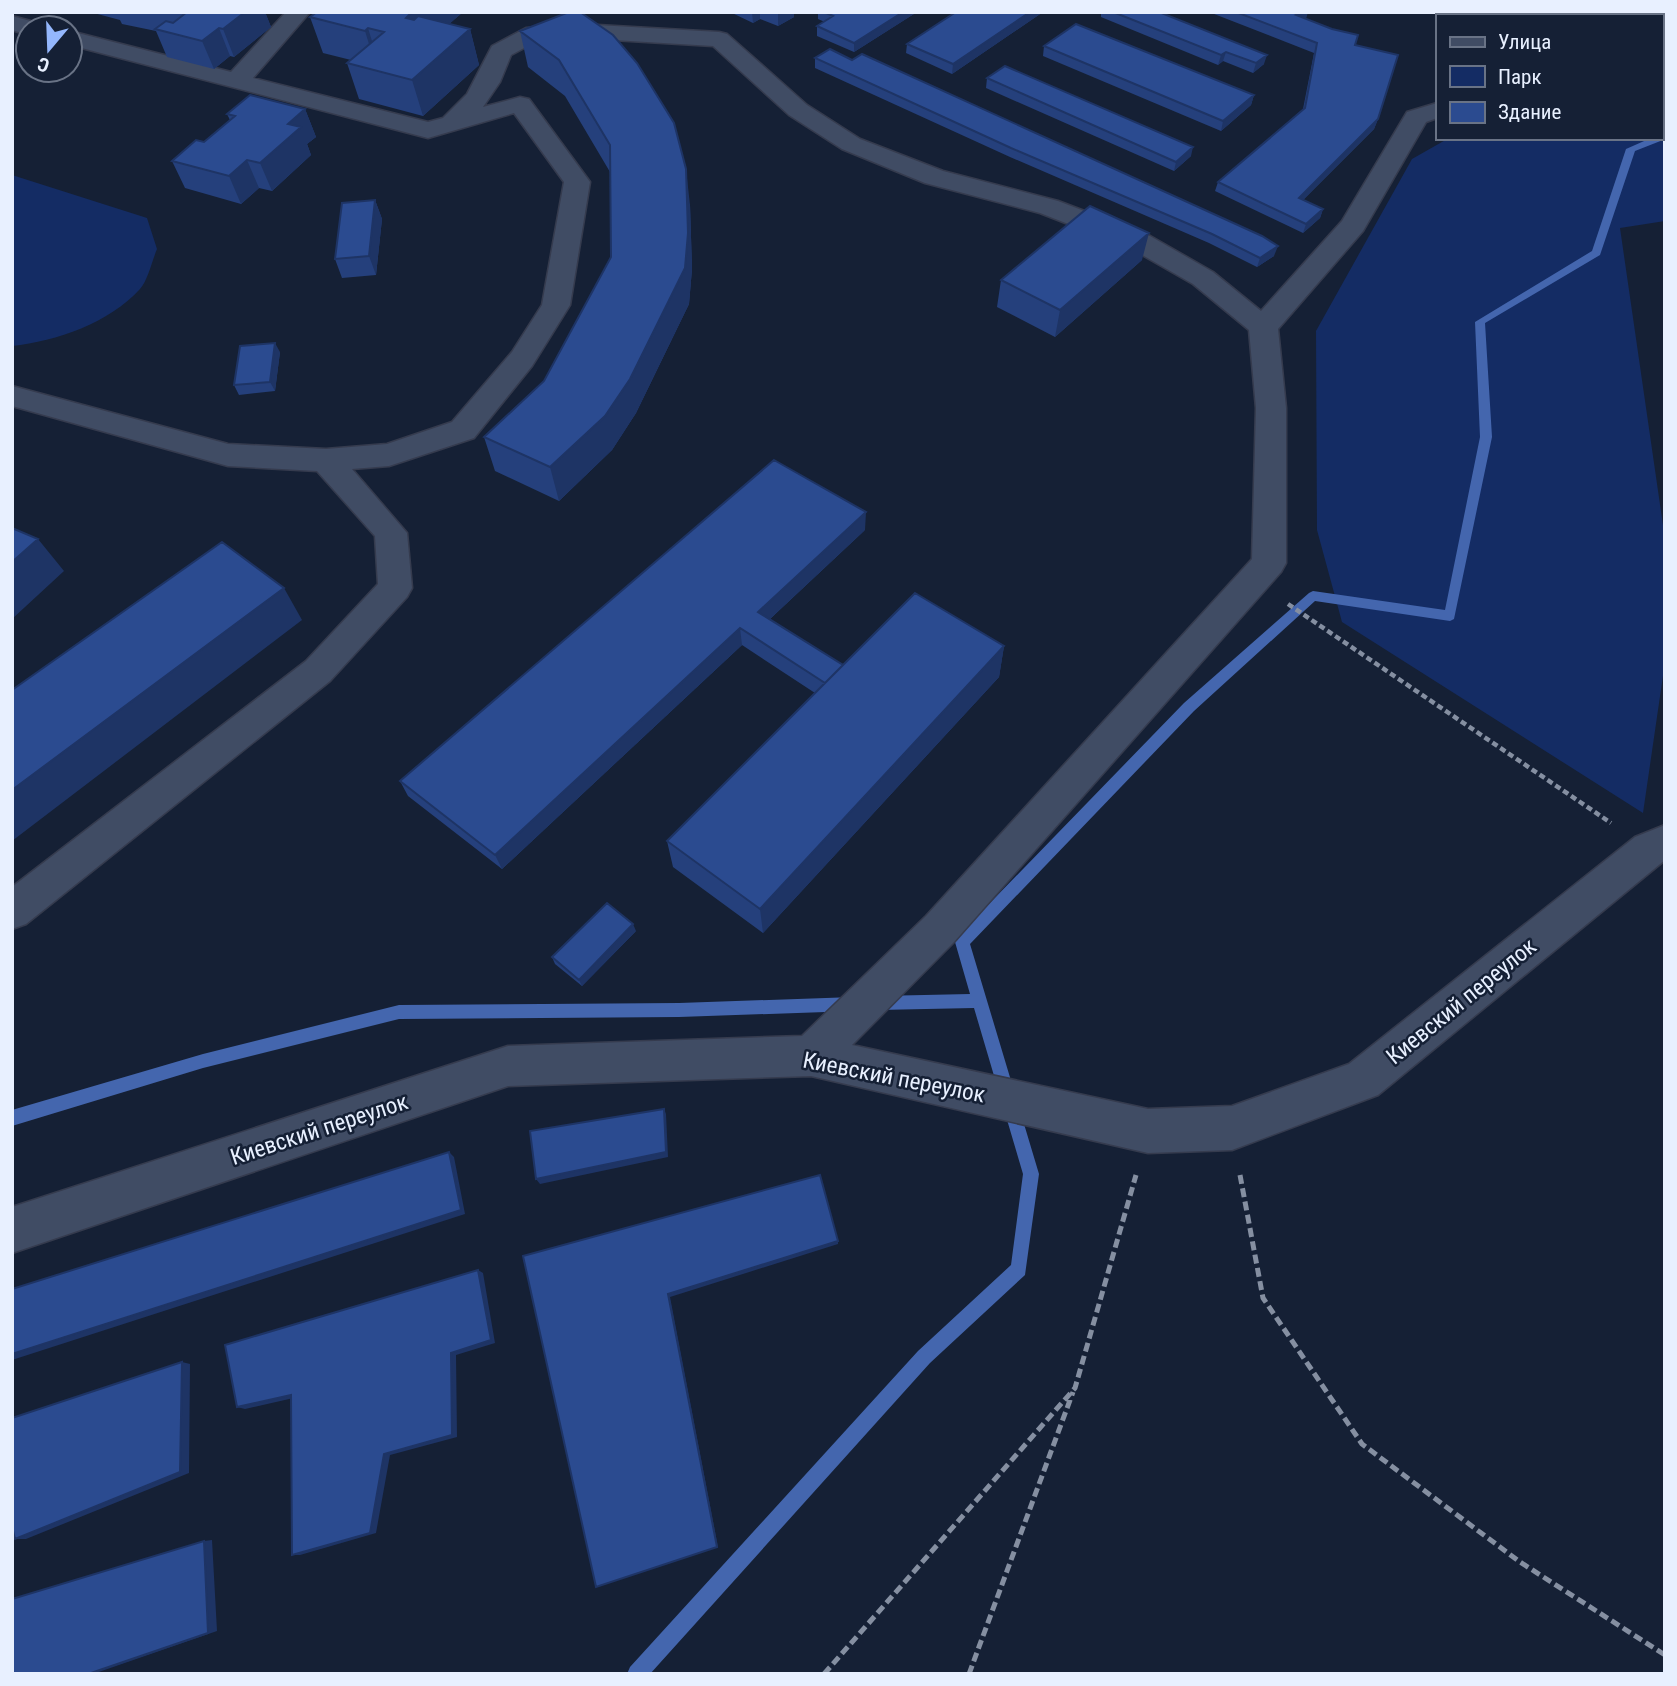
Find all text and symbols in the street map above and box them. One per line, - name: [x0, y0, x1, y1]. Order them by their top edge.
- north arrow: [14, 14, 84, 84]
- legend: [1436, 14, 1663, 140]
- text: Улица: [1498, 30, 1551, 54]
- text: С: [35, 52, 52, 77]
- text: Парк: [1498, 65, 1542, 89]
- text: Здание: [1498, 100, 1562, 124]
- street label: Киевский переулок: [1381, 933, 1542, 1070]
- street label: Киевский переулок: [801, 1047, 987, 1108]
- street label: Киевский переулок: [227, 1088, 411, 1171]

